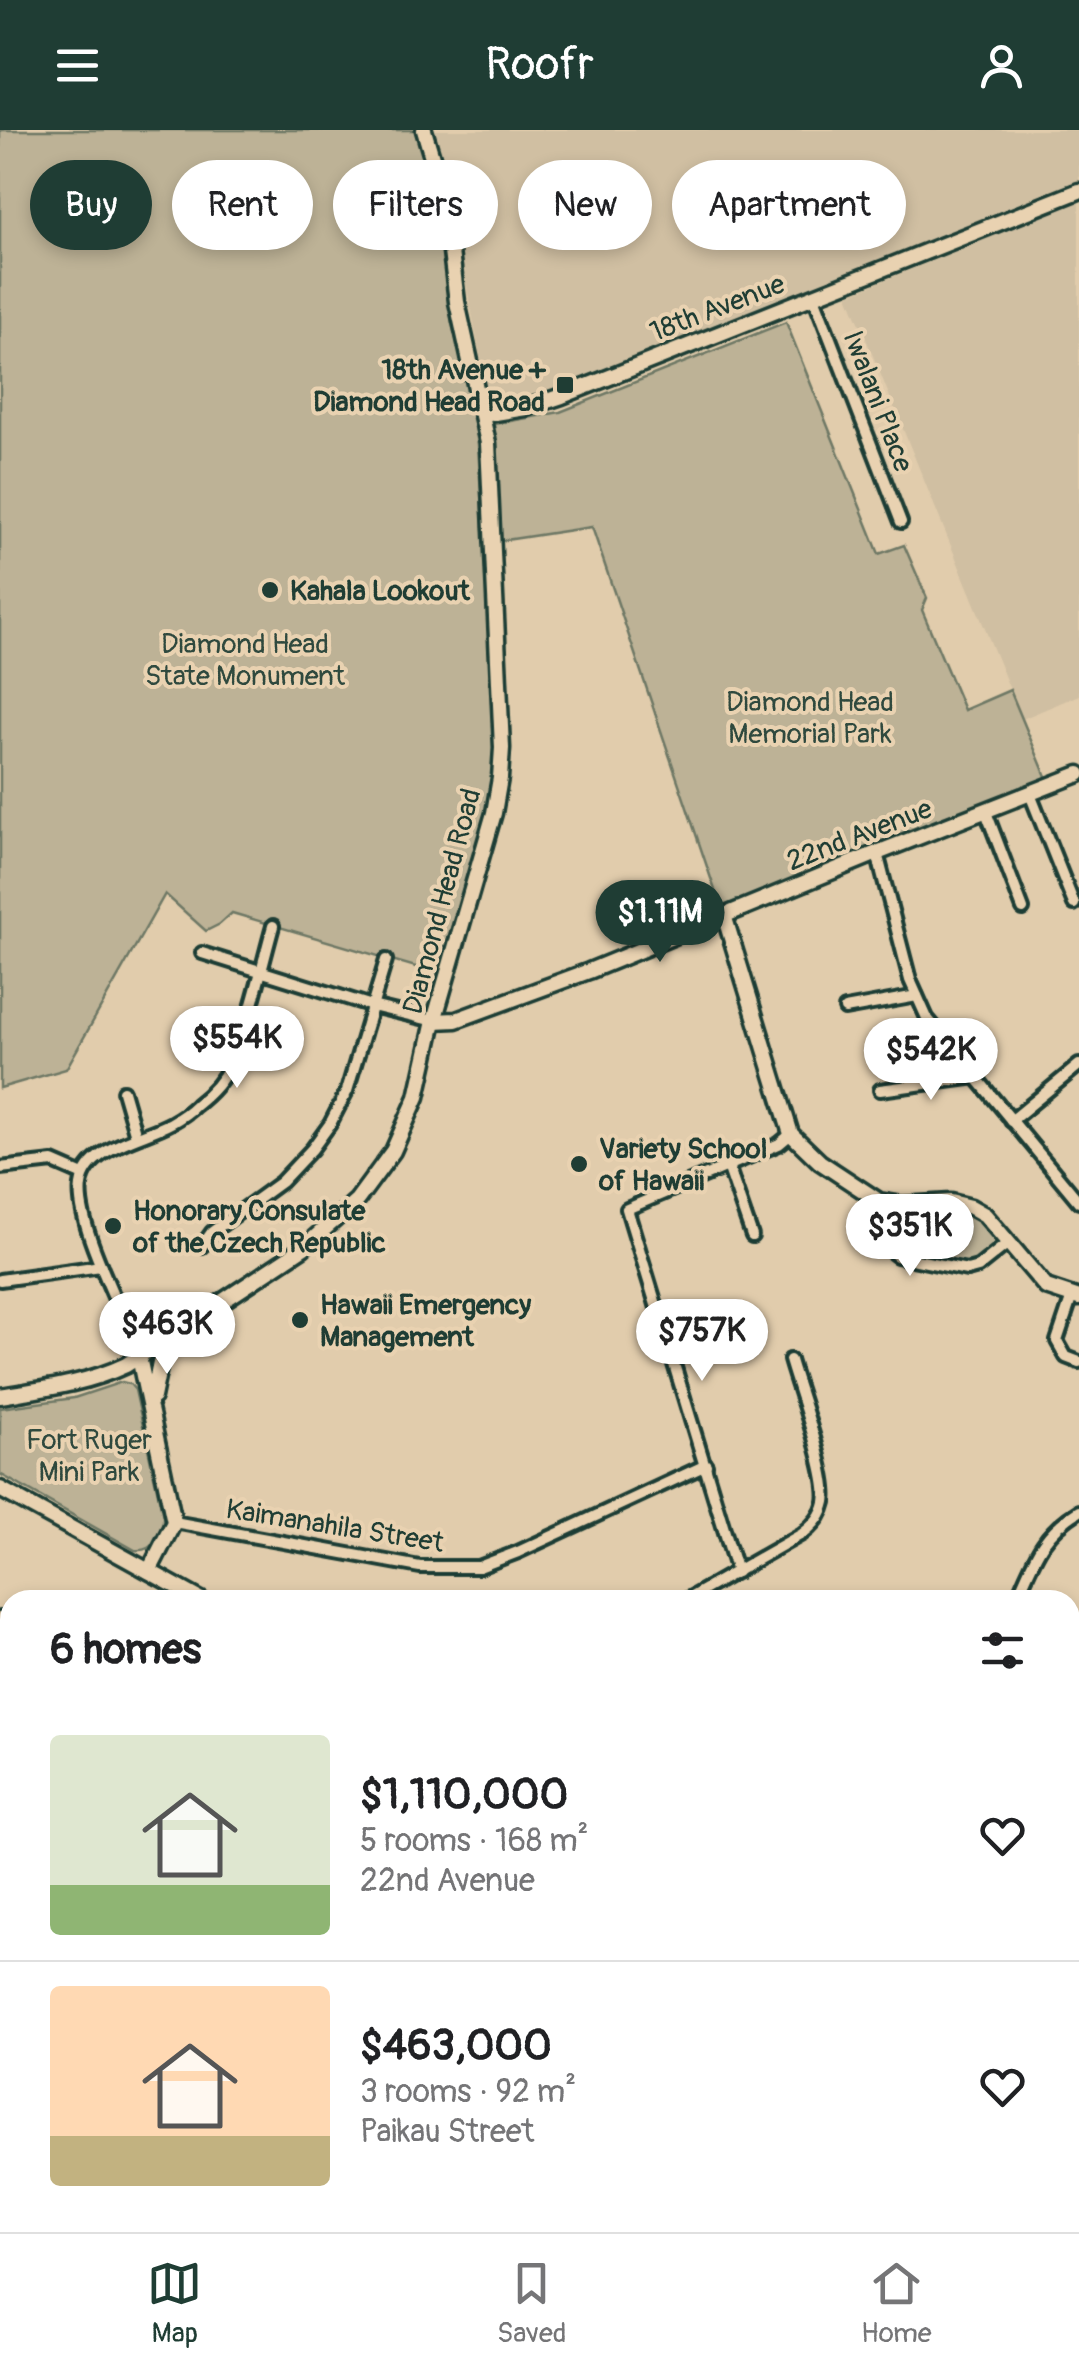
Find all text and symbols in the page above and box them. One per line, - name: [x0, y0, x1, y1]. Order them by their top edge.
- text: Roofr: [485, 37, 594, 93]
- icon: menu: [50, 38, 105, 93]
- icon: person: [974, 38, 1029, 93]
- chip: Buy: [30, 160, 152, 250]
- chip: Rent: [172, 160, 313, 250]
- chip: Filters: [333, 160, 498, 250]
- chip: New: [518, 160, 652, 250]
- chip: Apartment: [672, 160, 906, 250]
- street label: 18th Avenue: [645, 267, 790, 350]
- street label: Iwalani Place: [835, 326, 921, 477]
- place label: 18th Avenue + Diamond Head Road: [313, 353, 547, 420]
- marker: 18th Avenue + Diamond Head Road: [554, 374, 576, 396]
- place label: Kahala Lookout: [290, 574, 470, 609]
- marker: Kahala Lookout: [259, 579, 281, 601]
- park label: Diamond Head State Monument: [145, 627, 346, 694]
- park label: Diamond Head Memorial Park: [726, 685, 894, 752]
- street label: Diamond Head Road: [396, 785, 489, 1018]
- street label: 22nd Avenue: [782, 792, 937, 879]
- pin: $1.11M: [579, 880, 741, 965]
- text: $1.11M: [618, 892, 702, 932]
- pin: $554K: [167, 1006, 307, 1091]
- text: $554K: [192, 1018, 282, 1058]
- pin: $542K: [861, 1018, 1001, 1103]
- text: $542K: [886, 1030, 976, 1070]
- place label: Variety School of Hawaii: [598, 1132, 767, 1199]
- marker: Variety School of Hawaii: [568, 1153, 590, 1175]
- place label: Honorary Consulate of the Czech Republic: [132, 1194, 386, 1261]
- pin: $351K: [840, 1194, 980, 1279]
- text: $351K: [868, 1206, 952, 1246]
- marker: Honorary Consulate of the Czech Republic: [102, 1215, 124, 1237]
- place label: Hawaii Emergency Management: [320, 1288, 531, 1355]
- pin: $463K: [97, 1292, 237, 1377]
- pin: $757K: [632, 1299, 772, 1384]
- text: $463K: [121, 1304, 213, 1344]
- marker: Hawaii Emergency Management: [289, 1309, 311, 1331]
- text: $757K: [658, 1311, 746, 1351]
- park label: Fort Ruger Mini Park: [26, 1423, 152, 1490]
- street label: Kaimanahila Street: [223, 1492, 447, 1561]
- icon: filters: [975, 1623, 1030, 1678]
- text: 6 homes: [50, 1624, 201, 1676]
- text: $1,110,000: [360, 1769, 568, 1821]
- icon: home: [130, 1775, 250, 1895]
- icon: heart: [975, 1808, 1030, 1863]
- text: 5 rooms · 168 m²: [360, 1821, 589, 1861]
- text: 22nd Avenue: [360, 1861, 535, 1901]
- text: $463,000: [360, 2020, 552, 2072]
- icon: home: [130, 2026, 250, 2146]
- icon: heart: [975, 2059, 1030, 2114]
- text: 3 rooms · 92 m²: [360, 2072, 576, 2112]
- text: Paikau Street: [360, 2112, 534, 2152]
- tab: Map: [147, 2256, 202, 2351]
- tab: Saved: [497, 2256, 566, 2351]
- tab: Home: [861, 2256, 932, 2351]

